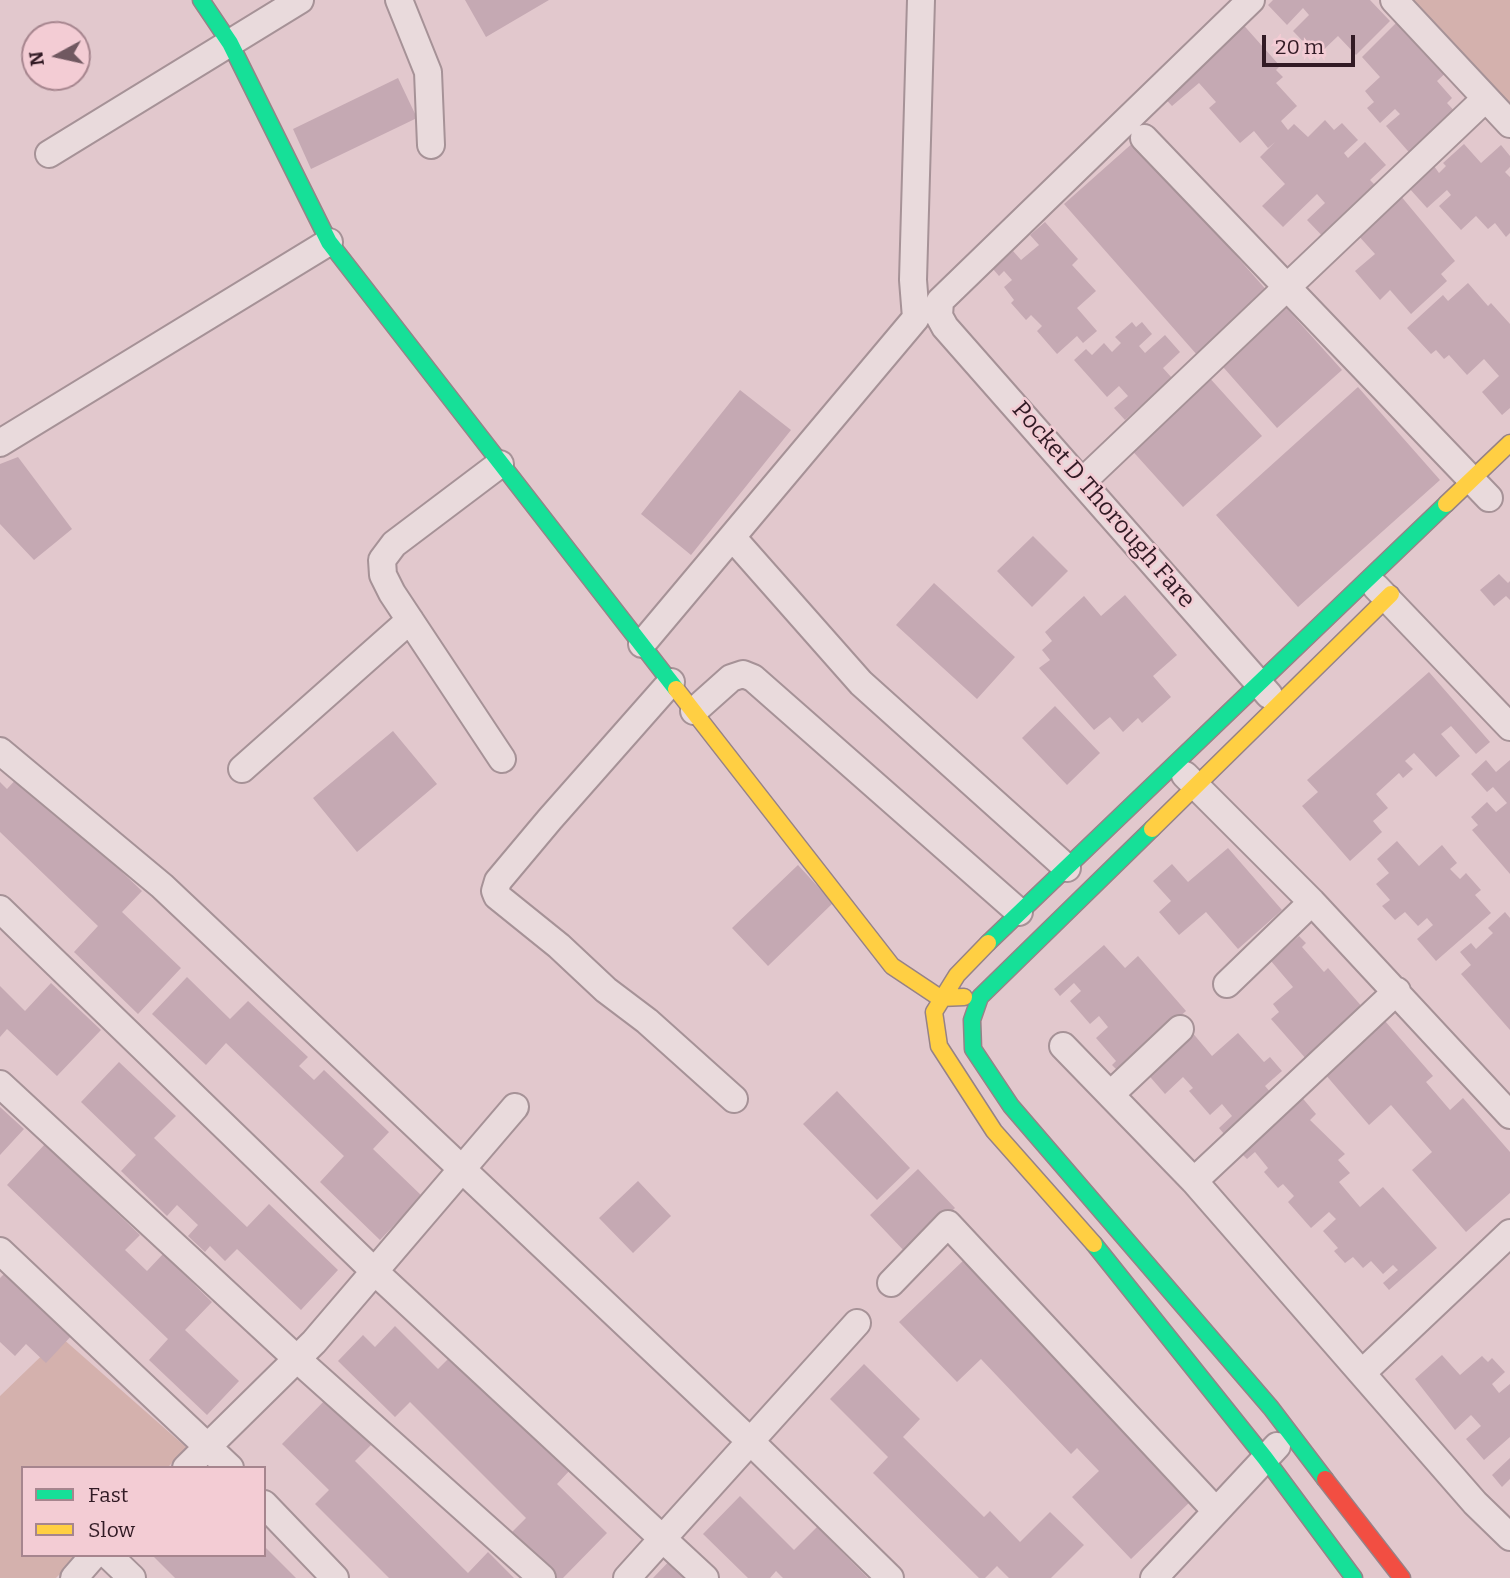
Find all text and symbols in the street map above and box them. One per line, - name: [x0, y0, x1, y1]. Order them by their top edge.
- north arrow: [21, 21, 91, 91]
- scale bar: [1265, 21, 1358, 65]
- text: 20 m: [1275, 34, 1324, 60]
- text: N: [24, 50, 49, 68]
- street label: Pocket D Thorough Fare: [1005, 396, 1201, 614]
- legend: [21, 1466, 266, 1557]
- text: Fast: [88, 1482, 128, 1508]
- text: Slow: [88, 1517, 135, 1543]

